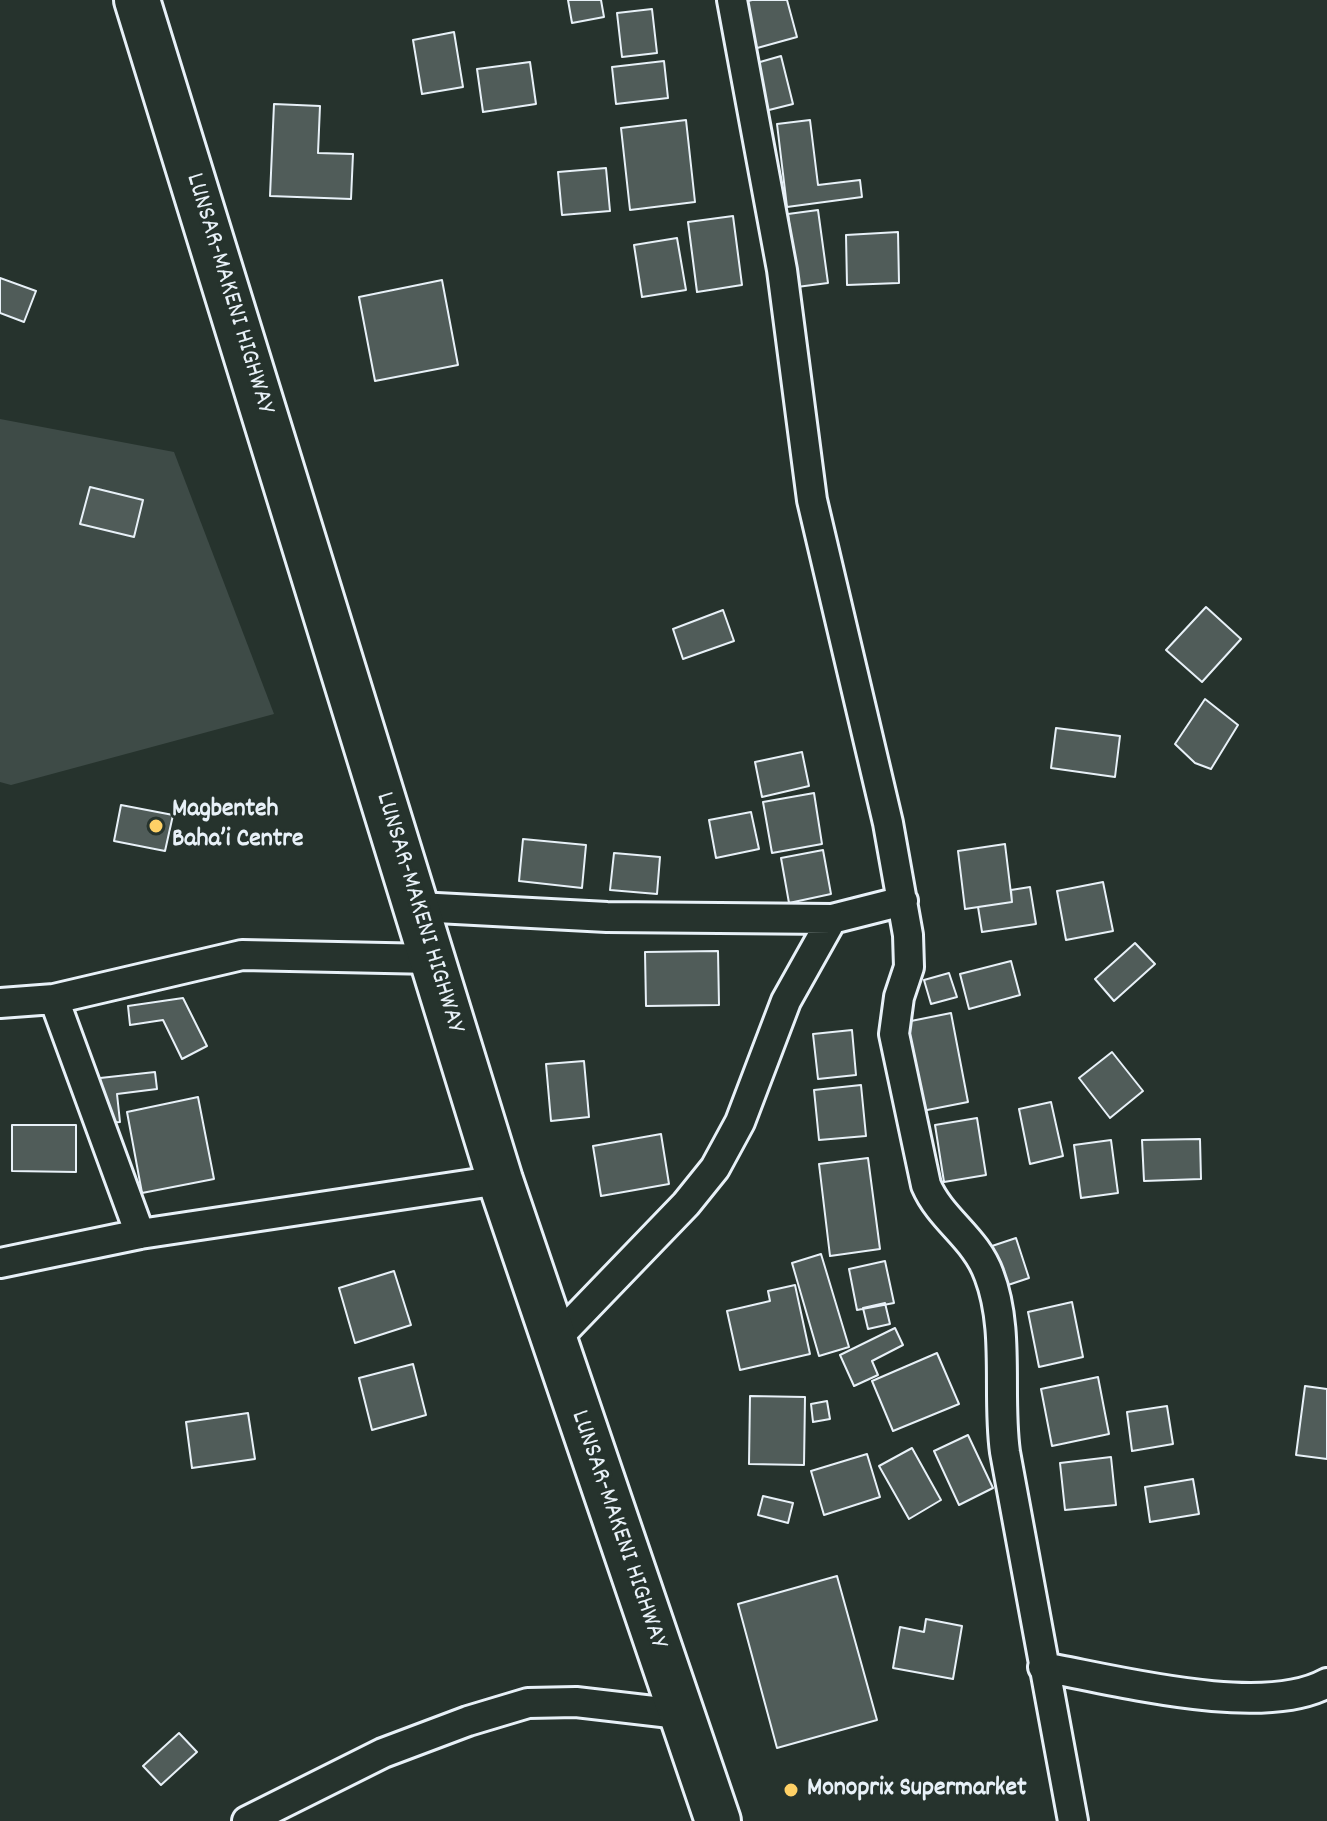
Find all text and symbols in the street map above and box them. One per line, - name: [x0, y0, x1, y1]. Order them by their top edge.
- street label: LUNSAR-MAKENI HIGHWAY: [177, 170, 279, 418]
- street label: LUNSAR-MAKENI HIGHWAY: [367, 789, 469, 1037]
- place label: Magbenteh Baha’i Centre: [172, 795, 303, 856]
- marker: Magbenteh Baha’i Centre: [147, 817, 165, 835]
- street label: LUNSAR-MAKENI HIGHWAY: [562, 1407, 672, 1653]
- place label: Monoprix Supermarket: [807, 1774, 1027, 1806]
- marker: Monoprix Supermarket: [782, 1781, 800, 1799]

